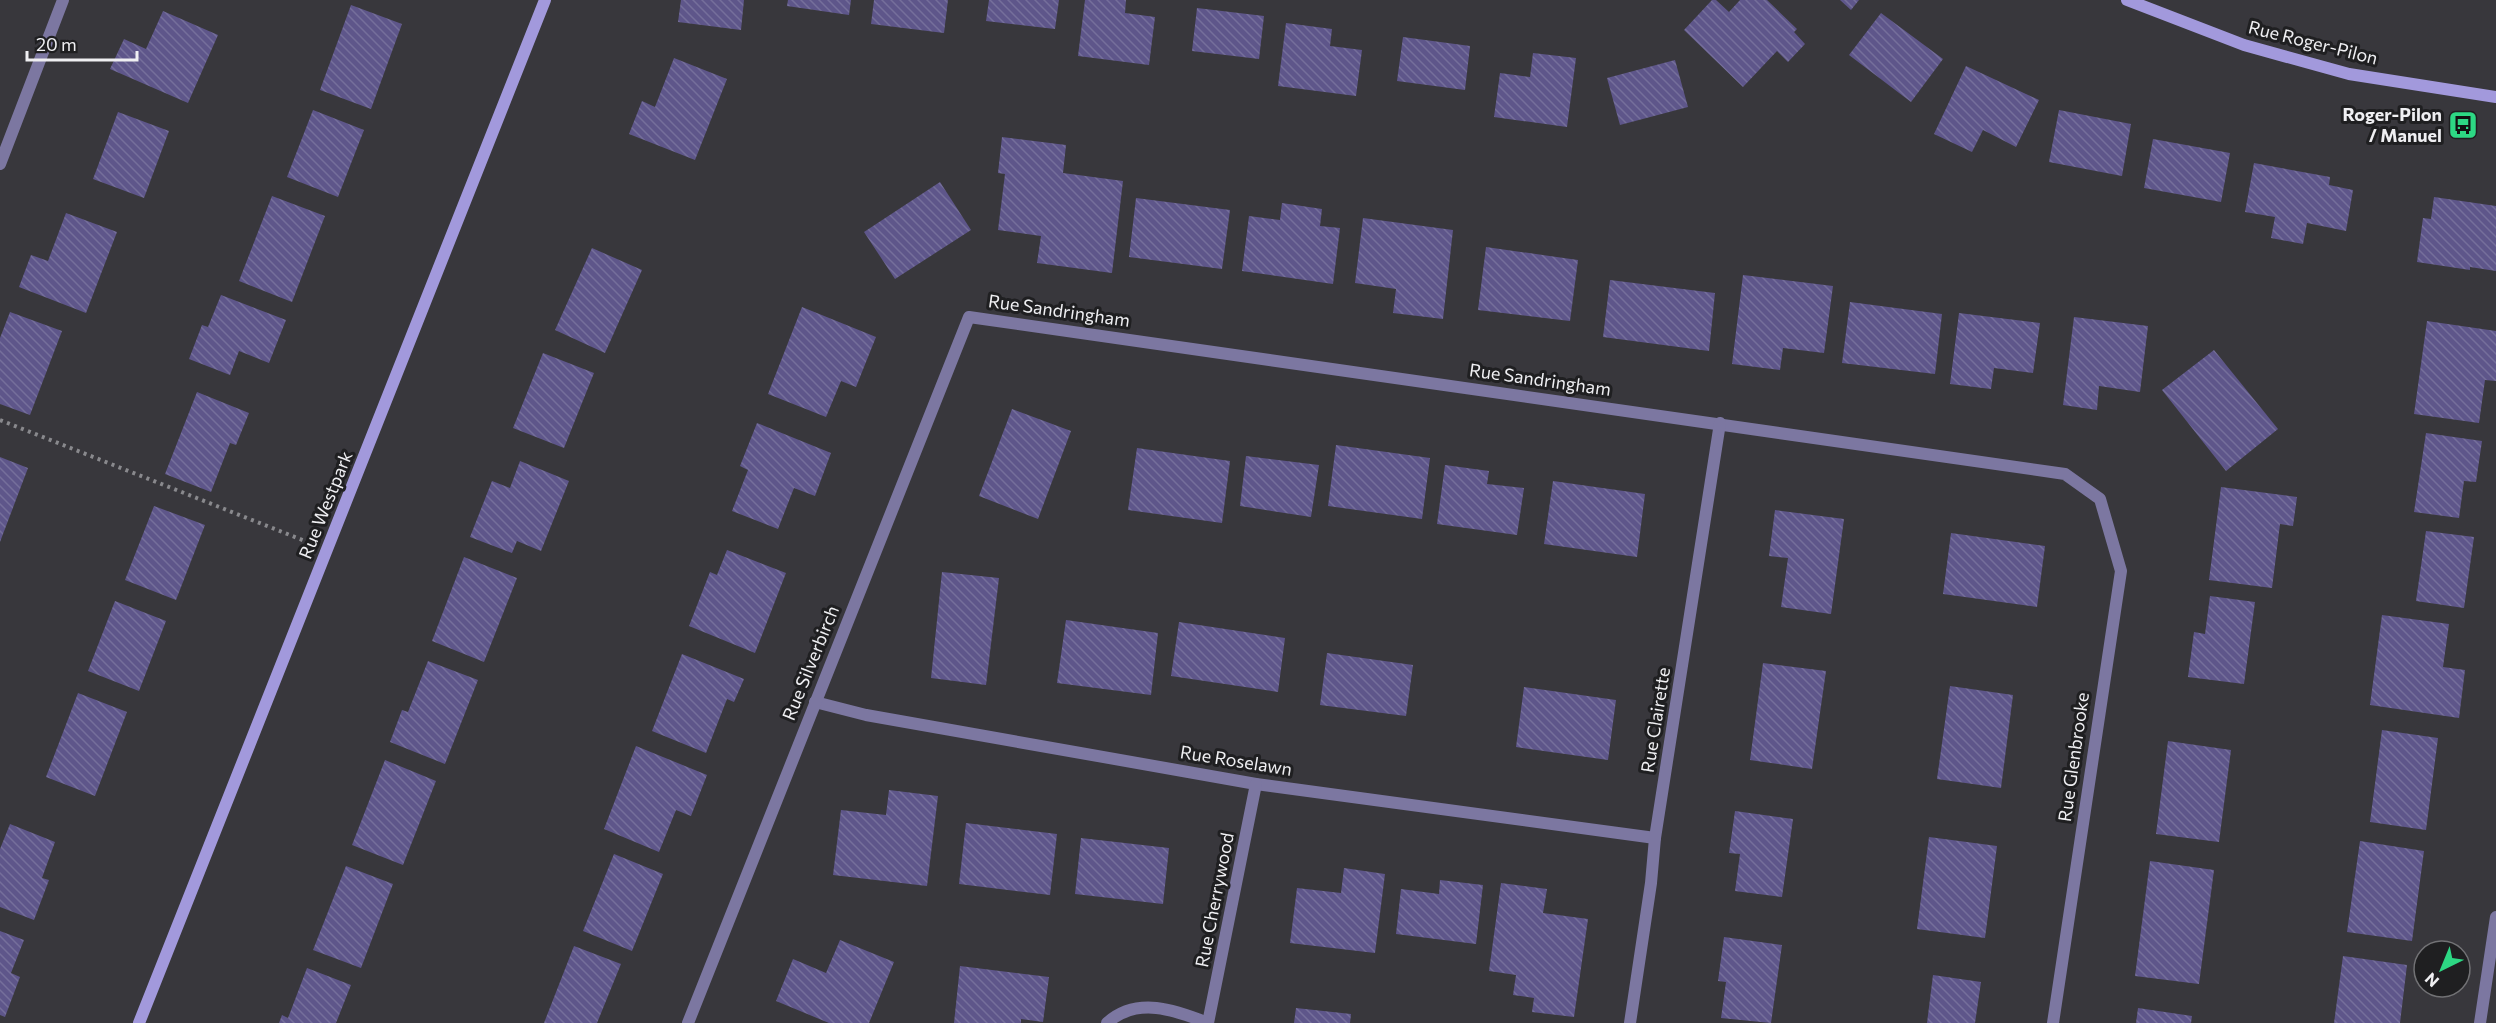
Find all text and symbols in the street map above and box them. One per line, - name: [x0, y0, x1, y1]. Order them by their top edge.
- street label: Rue Roger-Pilon: [2246, 15, 2380, 69]
- scale bar: [27, 24, 136, 62]
- text: 20 m: [36, 33, 77, 55]
- place label: Roger-Pilon / Manuel: [2342, 103, 2442, 146]
- bus stop icon: Roger-Pilon / Manuel: [2447, 109, 2479, 141]
- street label: Rue Sandringham: [987, 289, 1131, 331]
- street label: Rue Sandringham: [1468, 358, 1612, 400]
- street label: Rue Westpark: [294, 447, 357, 562]
- street label: Rue Silverbirch: [777, 602, 843, 723]
- street label: Rue Clairette: [1636, 666, 1674, 774]
- street label: Rue Glenbrooke: [2053, 691, 2093, 823]
- street label: Rue Roselawn: [1179, 740, 1294, 780]
- street label: Rue Cherrywood: [1190, 831, 1238, 969]
- north arrow: [2412, 939, 2472, 999]
- text: N: [2421, 969, 2442, 991]

